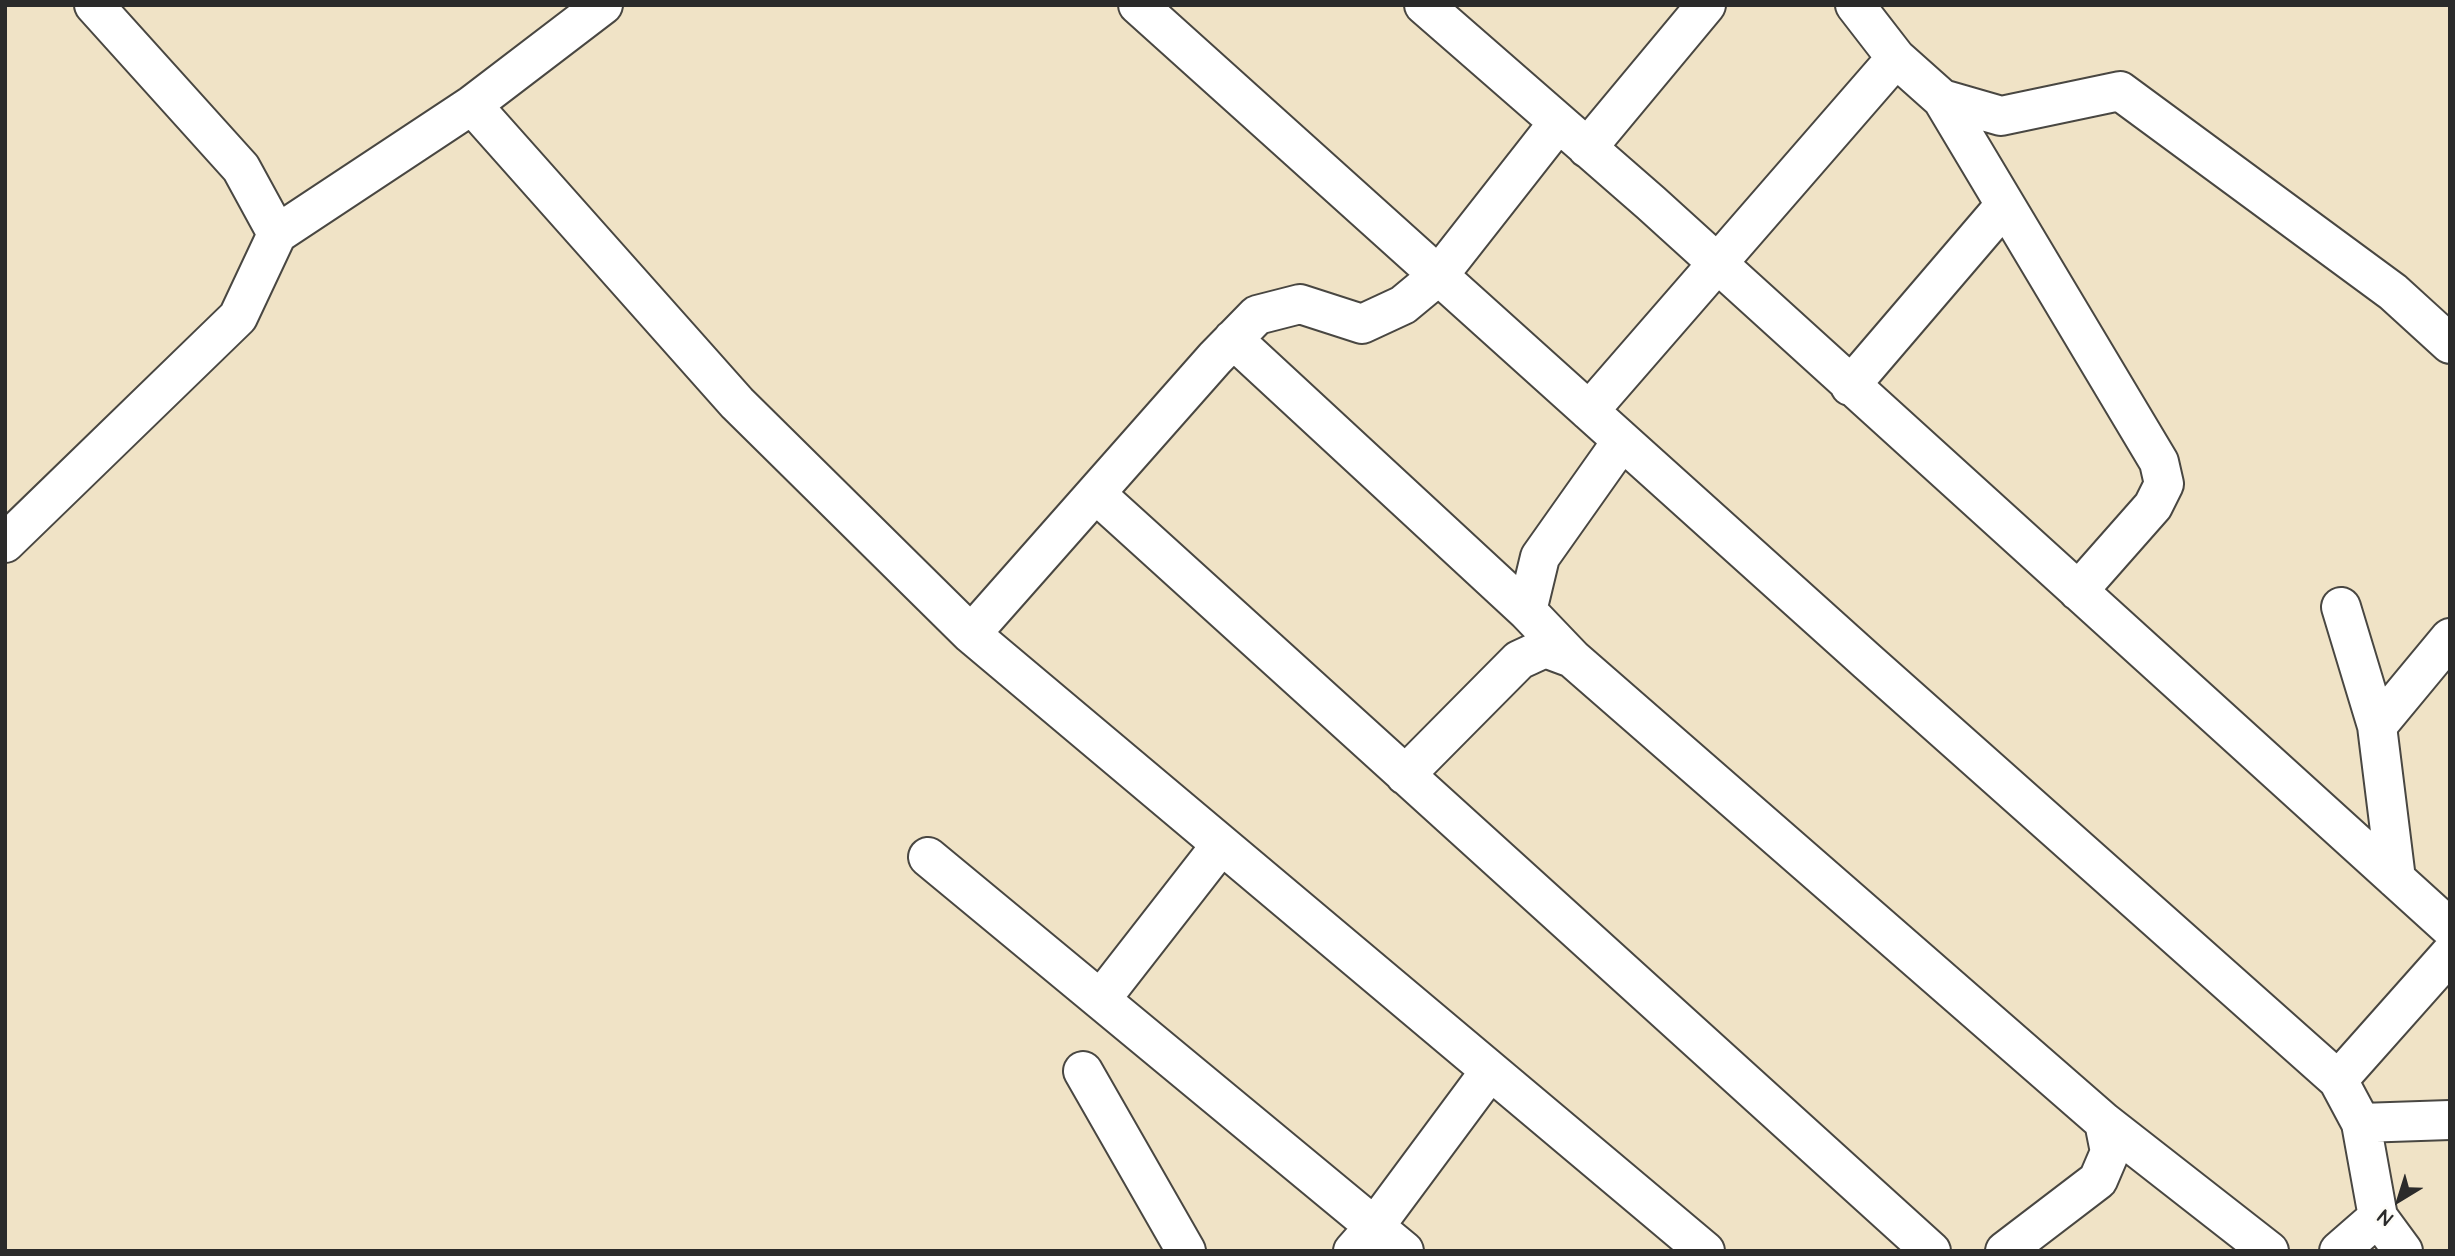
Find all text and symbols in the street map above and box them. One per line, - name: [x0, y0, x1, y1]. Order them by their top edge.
- north arrow: [2364, 1165, 2434, 1235]
- text: N: [2373, 1203, 2399, 1231]

